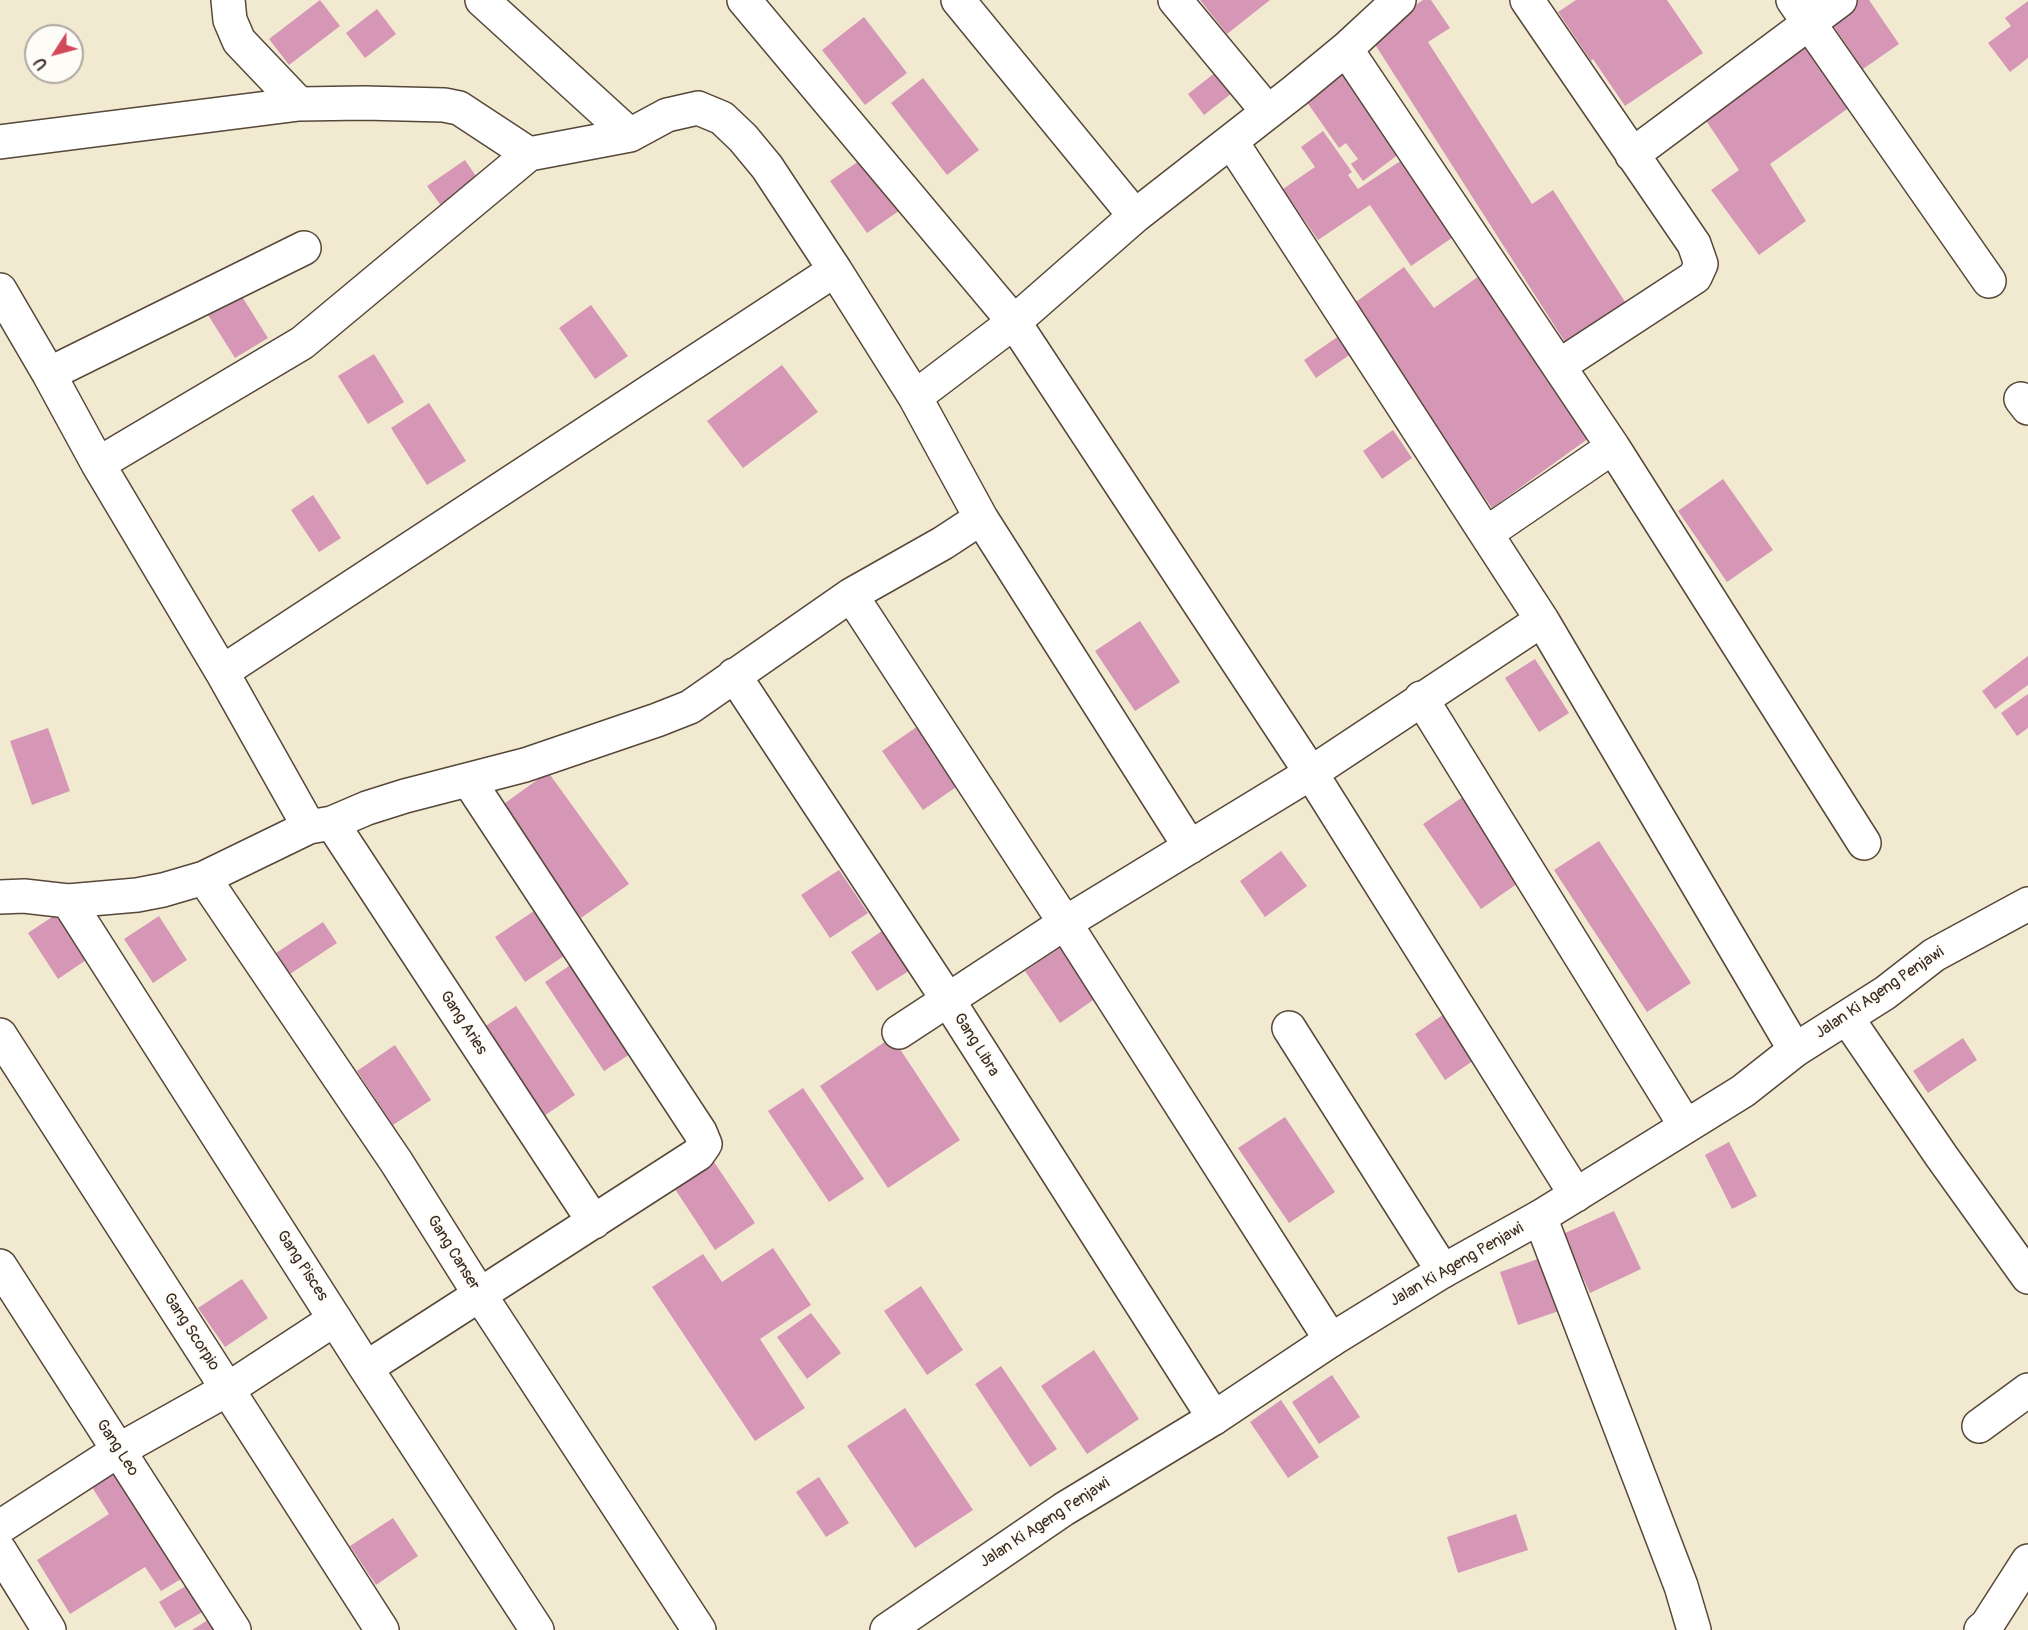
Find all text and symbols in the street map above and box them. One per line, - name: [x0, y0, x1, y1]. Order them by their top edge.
- north arrow: [24, 24, 84, 84]
- text: U: [30, 53, 52, 74]
- street label: Jalan Ki Ageng Penjawi: [1812, 943, 1948, 1043]
- street label: Gang Aries: [435, 988, 491, 1058]
- street label: Gang Libra: [949, 1010, 1003, 1080]
- street label: Gang Canser: [422, 1212, 484, 1294]
- street label: Jalan Ki Ageng Penjawi: [1387, 1219, 1527, 1311]
- street label: Gang Pisces: [272, 1227, 332, 1305]
- street label: Gang Scorpio: [159, 1289, 223, 1375]
- street label: Gang Leo: [92, 1416, 142, 1480]
- street label: Jalan Ki Ageng Penjawi: [976, 1474, 1114, 1572]

